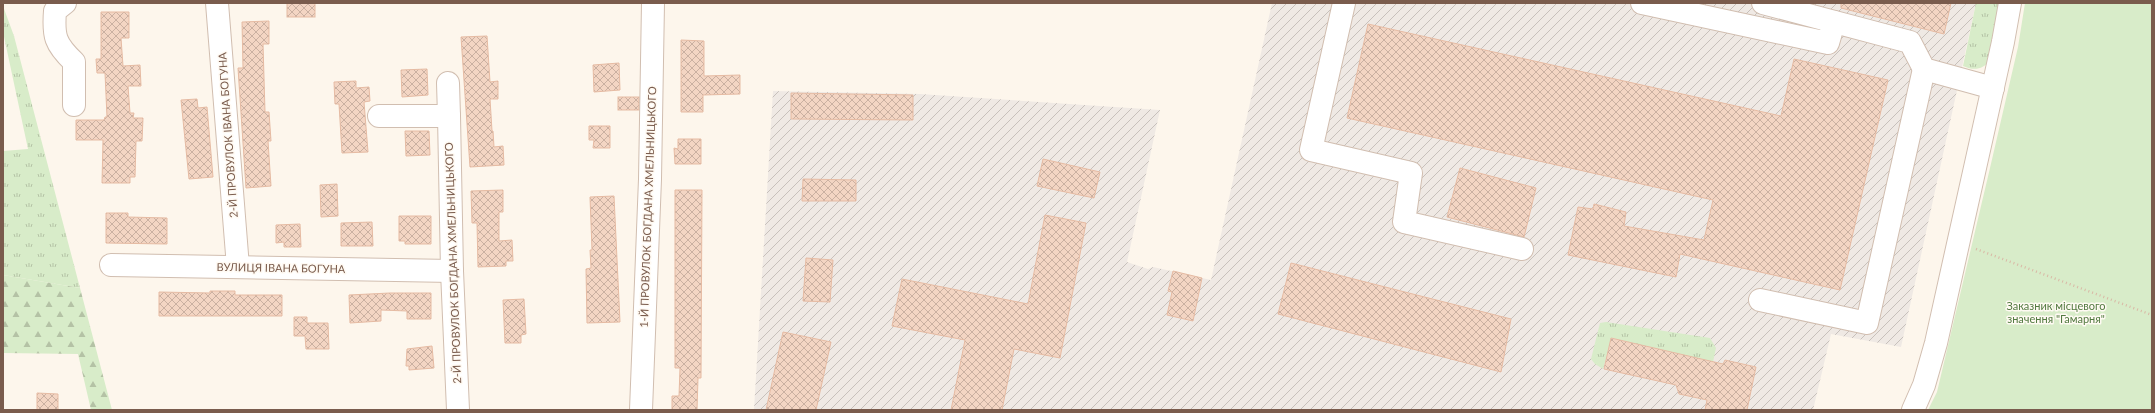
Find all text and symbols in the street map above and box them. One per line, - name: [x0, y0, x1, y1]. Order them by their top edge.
- street label: 2-Й ПРОВУЛОК ІВАНА БОГУНА: [215, 51, 240, 218]
- street label: 1-Й ПРОВУЛОК БОГДАНА ХМЕЛЬНИЦЬКОГО: [637, 86, 658, 328]
- street label: 2-Й ПРОВУЛОК БОГДАНА ХМЕЛЬНИЦЬКОГО: [442, 142, 463, 384]
- street label: ВУЛИЦЯ ІВАНА БОГУНА: [217, 260, 346, 275]
- park label: Заказник місцевого значення "Гамарня": [2006, 299, 2106, 325]

